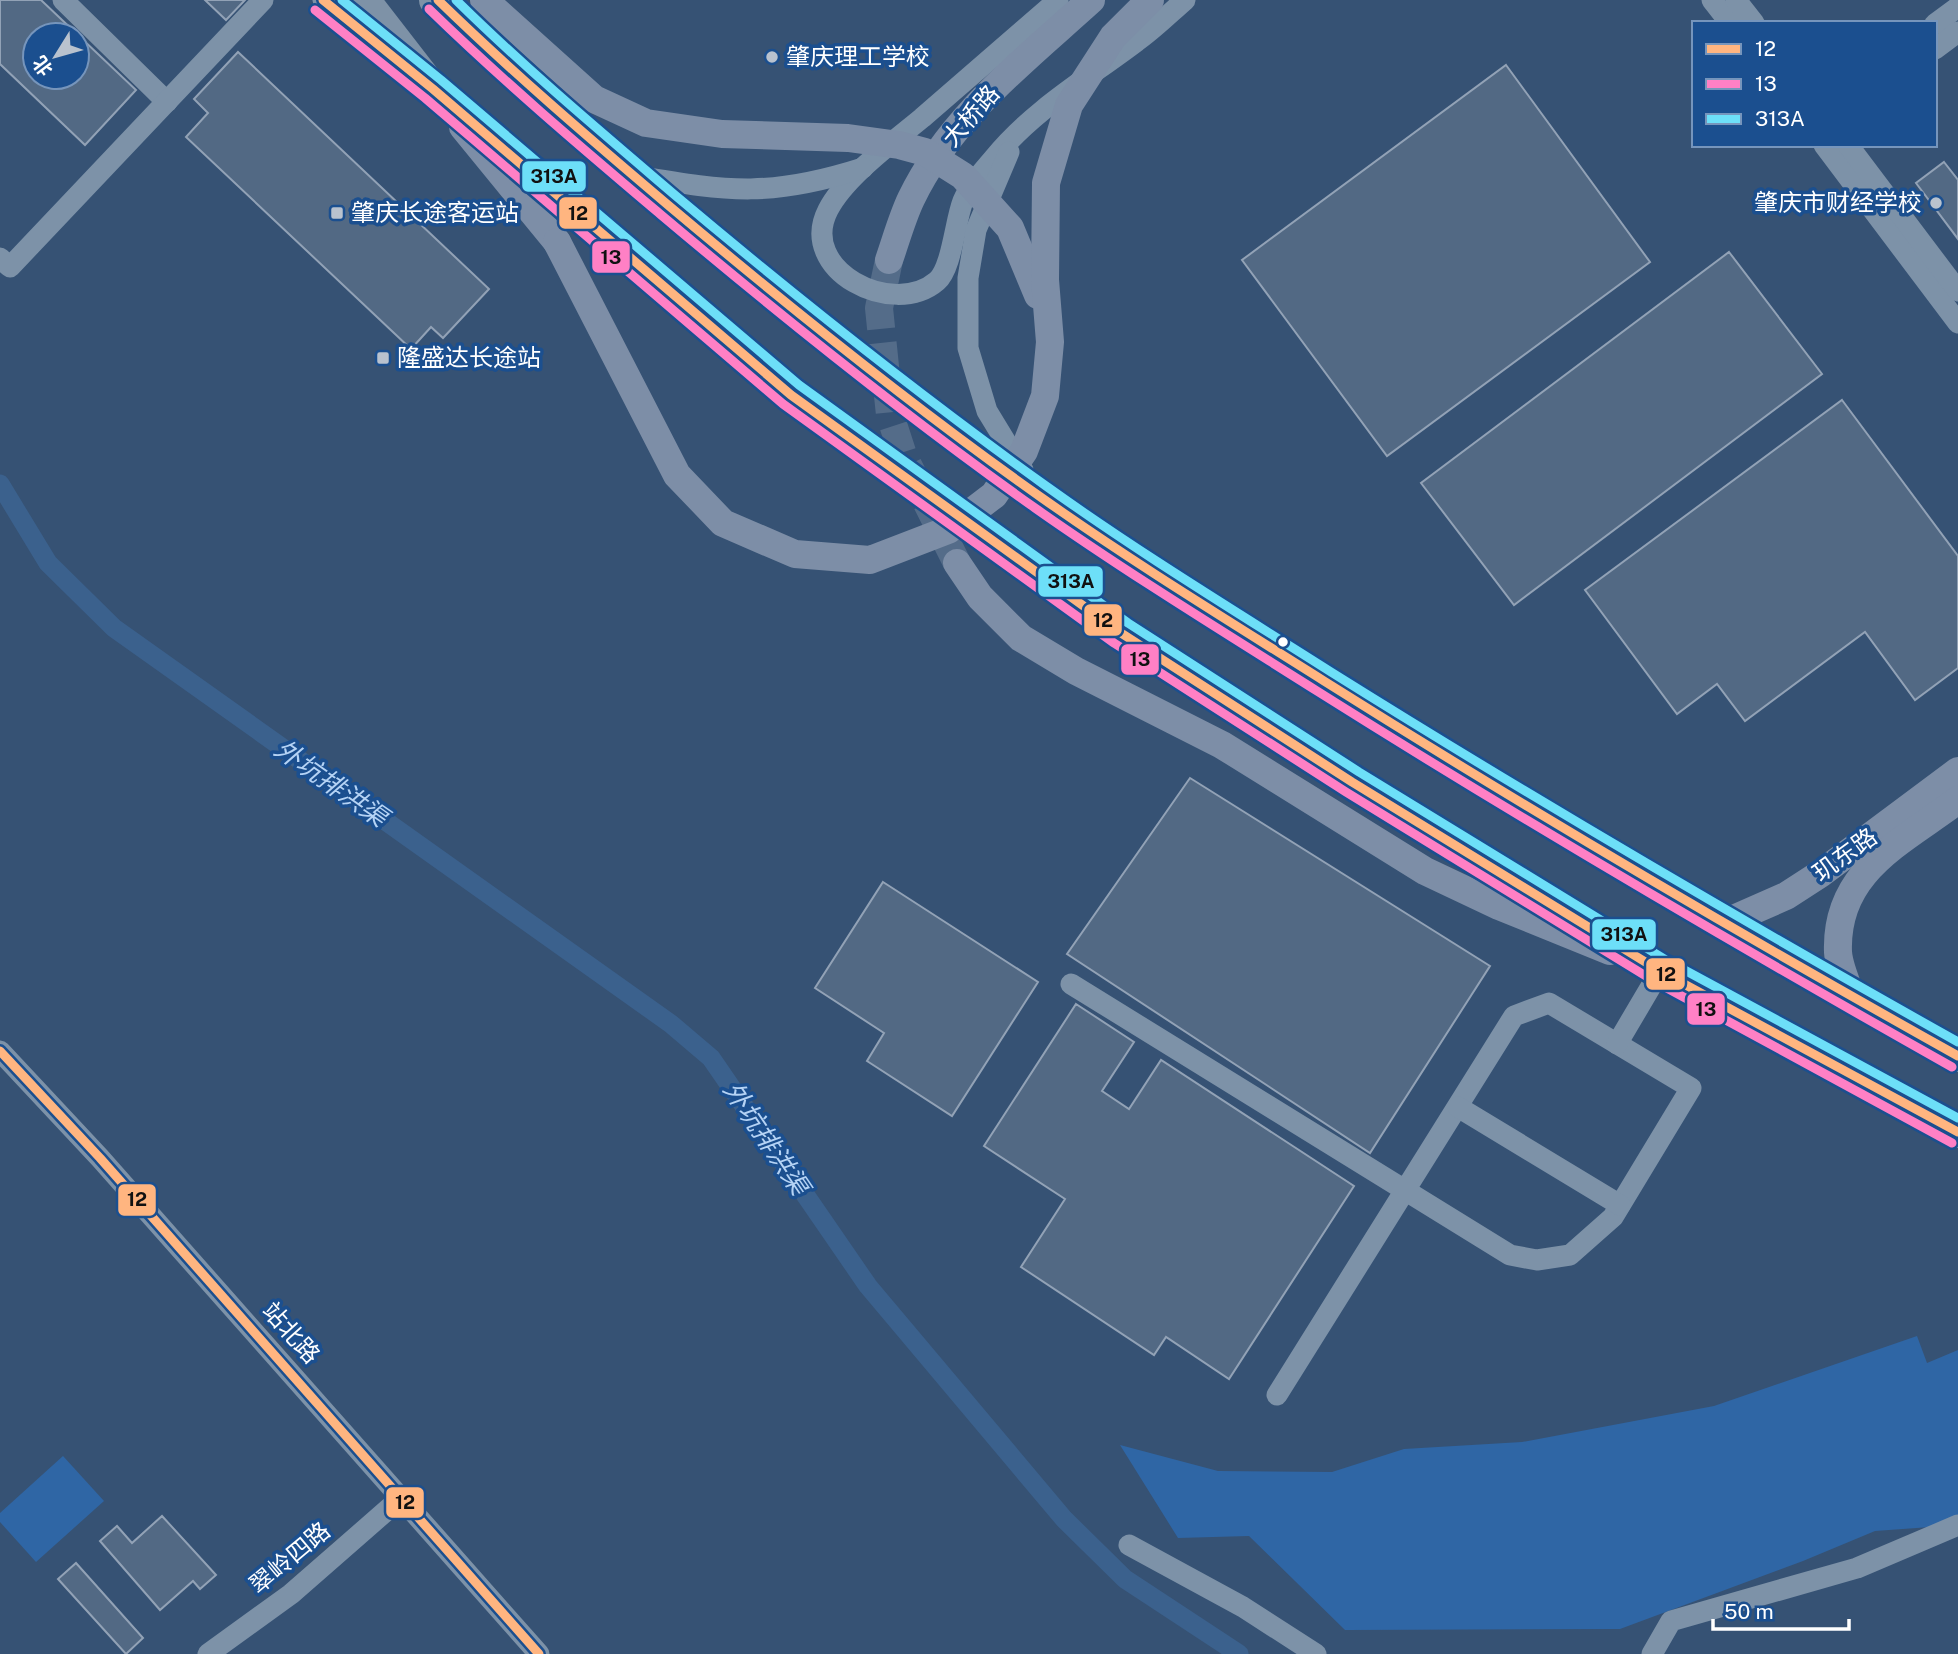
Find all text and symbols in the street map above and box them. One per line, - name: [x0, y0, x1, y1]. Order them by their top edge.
- north arrow: [21, 21, 91, 91]
- legend: [1692, 21, 1937, 147]
- text: 12: [1755, 36, 1776, 61]
- place label: 肇庆理工学校: [786, 42, 930, 70]
- marker: 肇庆理工学校: [764, 49, 780, 65]
- text: 北: [28, 52, 57, 80]
- text: 13: [1755, 71, 1777, 96]
- street label: 大桥路: [936, 79, 1004, 152]
- text: 313A: [1755, 106, 1805, 131]
- line badge: 313A: [521, 160, 587, 193]
- text: 313A: [530, 165, 578, 187]
- place label: 肇庆市财经学校: [1754, 188, 1922, 216]
- marker: 肇庆市财经学校: [1928, 195, 1944, 211]
- line badge: 12: [558, 196, 598, 230]
- place label: 肇庆长途客运站: [351, 198, 519, 226]
- text: 12: [568, 202, 588, 224]
- marker: 肇庆长途客运站: [329, 205, 345, 221]
- line badge: 13: [591, 240, 631, 274]
- text: 13: [601, 246, 621, 268]
- place label: 隆盛达长途站: [397, 343, 541, 371]
- marker: 隆盛达长途站: [375, 350, 391, 366]
- line badge: 313A: [1037, 565, 1104, 598]
- text: 313A: [1047, 570, 1095, 592]
- line badge: 12: [1083, 603, 1123, 637]
- text: 12: [1093, 609, 1113, 631]
- unlabelled marker: [1276, 635, 1290, 649]
- line badge: 13: [1120, 643, 1160, 676]
- text: 13: [1130, 648, 1150, 670]
- water label: 外坑排洪渠: [269, 733, 397, 835]
- street label: 玑东路: [1807, 822, 1882, 887]
- line badge: 313A: [1591, 918, 1657, 951]
- text: 313A: [1600, 923, 1648, 945]
- line badge: 12: [1645, 957, 1686, 991]
- text: 12: [1656, 963, 1676, 985]
- line badge: 13: [1686, 992, 1726, 1026]
- text: 13: [1696, 998, 1716, 1020]
- water label: 外坑排洪渠: [717, 1075, 818, 1204]
- line badge: 12: [117, 1183, 157, 1217]
- text: 12: [127, 1188, 147, 1210]
- street label: 站北路: [257, 1296, 326, 1368]
- line badge: 12: [385, 1486, 425, 1519]
- text: 12: [395, 1491, 415, 1513]
- street label: 翠岭四路: [244, 1516, 335, 1599]
- scale bar: [1713, 1588, 1850, 1632]
- text: 50 m: [1724, 1599, 1774, 1624]

